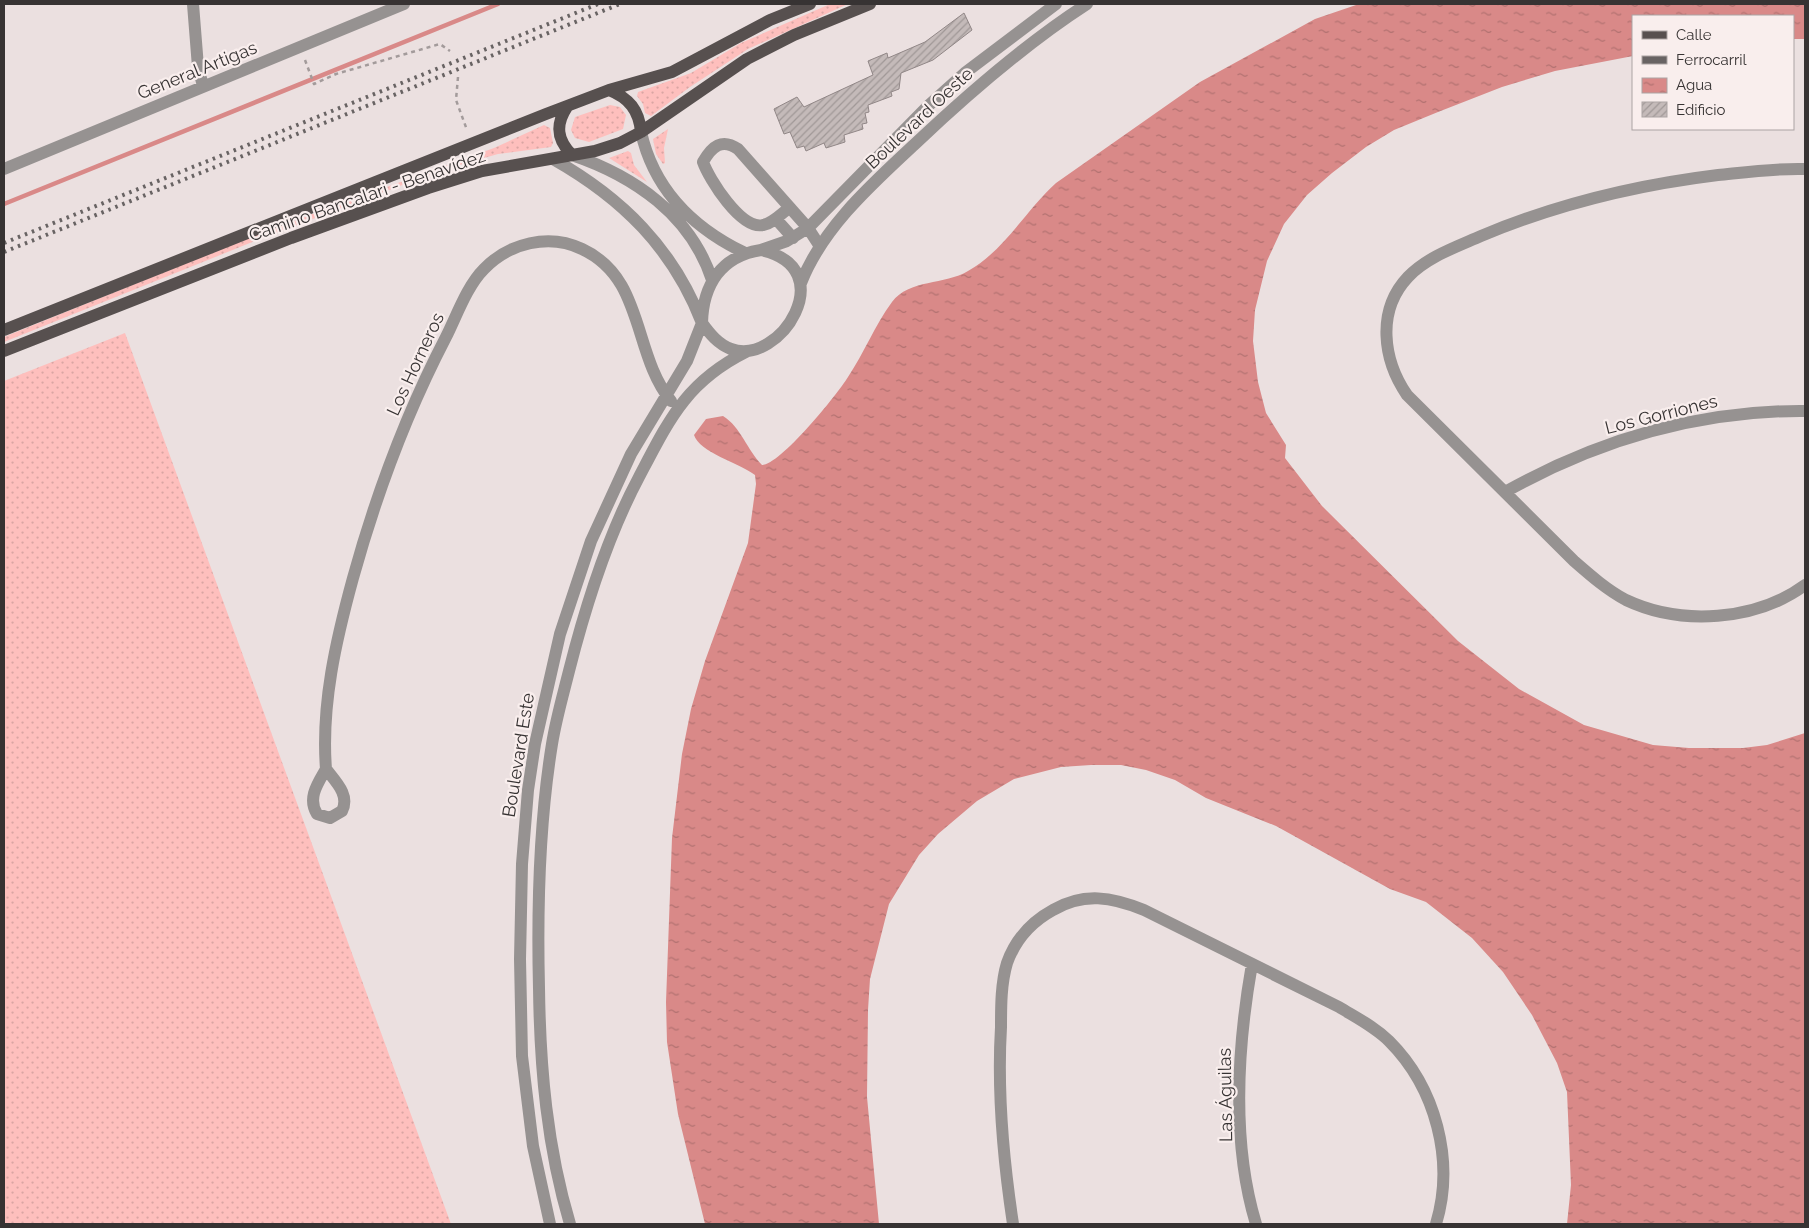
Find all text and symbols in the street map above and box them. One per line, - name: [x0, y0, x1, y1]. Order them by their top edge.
- legend: [1632, 15, 1794, 130]
- text: Calle: [1676, 26, 1712, 44]
- street label: General Artigas: [134, 36, 260, 104]
- text: Ferrocarril: [1676, 51, 1748, 69]
- street label: Boulevard Oeste: [861, 63, 977, 173]
- text: Agua: [1676, 76, 1712, 94]
- text: Edificio: [1676, 101, 1726, 119]
- street label: Camino Bancalari - Benavídez: [246, 145, 488, 245]
- street label: Los Horneros: [382, 309, 448, 419]
- street label: Los Gorriones: [1603, 390, 1720, 438]
- street label: Boulevard Este: [498, 691, 538, 819]
- street label: Las Águilas: [1213, 1047, 1236, 1142]

